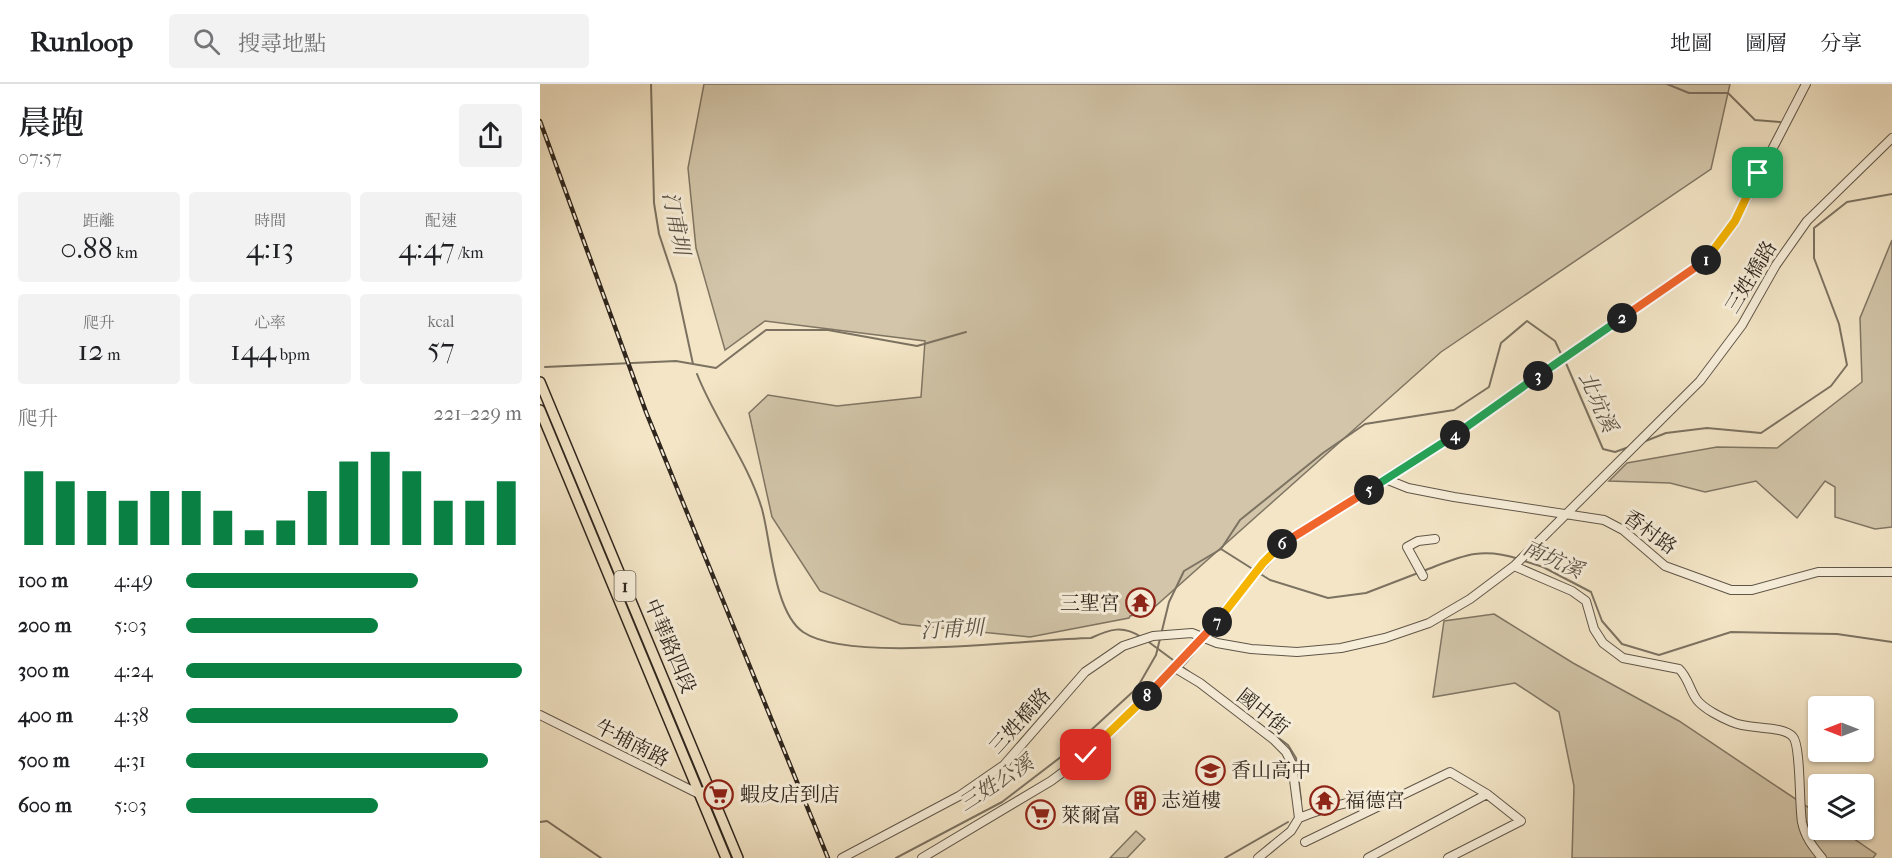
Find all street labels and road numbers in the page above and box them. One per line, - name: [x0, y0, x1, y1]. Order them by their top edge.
- street label: 三姓橋路: [1721, 237, 1781, 317]
- street label: 香村路: [1619, 505, 1681, 559]
- road number: 1: [614, 571, 636, 601]
- street label: 中華路四段: [640, 595, 700, 697]
- street label: 三姓橋路: [985, 684, 1055, 758]
- street label: 國中街: [1232, 684, 1294, 740]
- street label: 牛埔南路: [591, 715, 673, 771]

